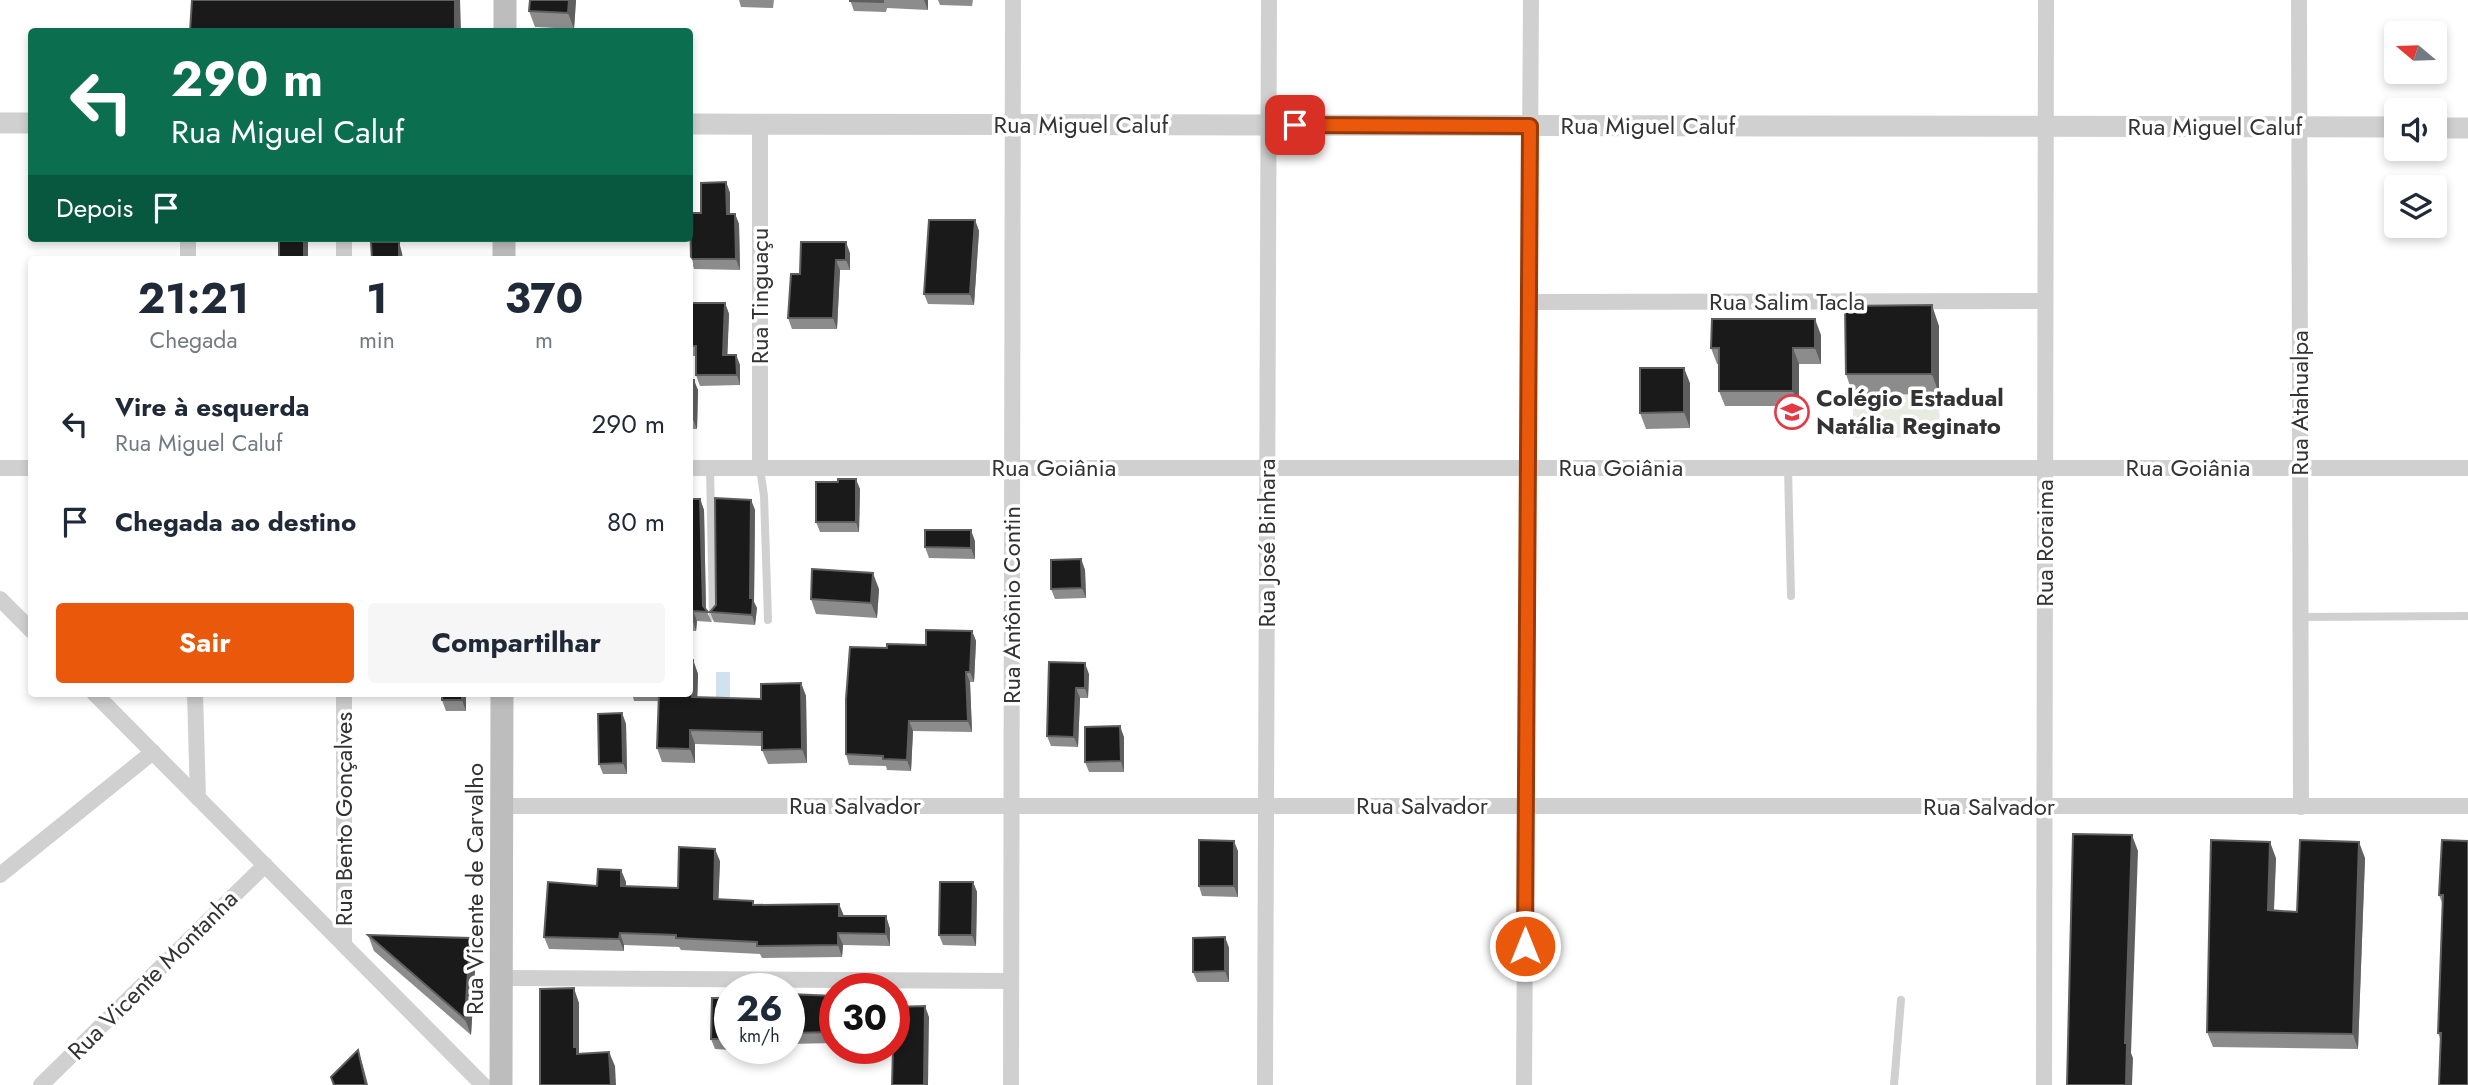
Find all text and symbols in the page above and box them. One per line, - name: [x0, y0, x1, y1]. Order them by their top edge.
- north arrow: [2384, 21, 2446, 84]
- map controls: [2384, 21, 2447, 238]
- text: 290 m: [171, 44, 323, 114]
- icon: left: [56, 56, 147, 147]
- pin: [1265, 95, 1325, 155]
- button: sound: [2384, 98, 2447, 161]
- icon: arrive: [1276, 106, 1314, 144]
- street label: Rua Miguel Caluf: [994, 107, 1170, 142]
- street label: Rua Miguel Caluf: [1561, 108, 1737, 143]
- text: Rua Miguel Caluf: [171, 109, 404, 155]
- street label: Rua Miguel Caluf: [2128, 109, 2304, 144]
- button: layers: [2384, 175, 2447, 238]
- text: Depois: [56, 189, 133, 227]
- icon: arrive: [147, 189, 185, 227]
- street label: Rua Tinguaçu: [742, 228, 777, 364]
- text: 21:21: [138, 268, 249, 329]
- text: 1: [366, 268, 388, 329]
- text: 370: [505, 268, 583, 329]
- street label: Rua Salim Tacla: [1709, 284, 1865, 319]
- text: Chegada: [149, 323, 237, 357]
- text: min: [359, 323, 395, 357]
- text: m: [535, 323, 553, 357]
- street label: Rua Atahualpa: [2282, 330, 2317, 476]
- place label: Colégio Estadual Natália Reginato: [1816, 380, 2004, 443]
- text: Vire à esquerda: [115, 388, 310, 426]
- school or university icon: Colégio Estadual Natália Reginato: [1773, 393, 1811, 431]
- icon: left: [56, 405, 94, 443]
- text: 290 m: [592, 405, 665, 443]
- text: Rua Miguel Caluf: [115, 426, 283, 460]
- street label: Rua Goiânia: [992, 450, 1116, 485]
- street label: Rua Goiânia: [1559, 450, 1683, 485]
- street label: Rua Goiânia: [2126, 450, 2250, 485]
- street label: Rua José Binhara: [1249, 458, 1284, 628]
- street label: Rua Roraima: [2027, 479, 2062, 607]
- icon: arrive: [56, 503, 94, 541]
- text: Chegada ao destino: [115, 503, 356, 541]
- text: 80 m: [607, 503, 665, 541]
- street label: Rua Antônio Contin: [994, 506, 1029, 704]
- button: Sair: [56, 603, 354, 683]
- button: Compartilhar: [368, 603, 665, 683]
- street label: Rua Bento Gonçalves: [326, 712, 361, 926]
- street label: Rua Vicente de Carvalho: [457, 763, 492, 1015]
- street label: Rua Salvador: [789, 788, 922, 823]
- street label: Rua Salvador: [1356, 788, 1489, 823]
- street label: Rua Salvador: [1923, 789, 2056, 824]
- street label: Rua Vicente Montanha: [60, 882, 246, 1068]
- position arrow: [1488, 909, 1562, 983]
- speed limit sign: 30: [819, 973, 910, 1064]
- text: 26: [736, 984, 783, 1034]
- text: km/h: [739, 1023, 780, 1049]

